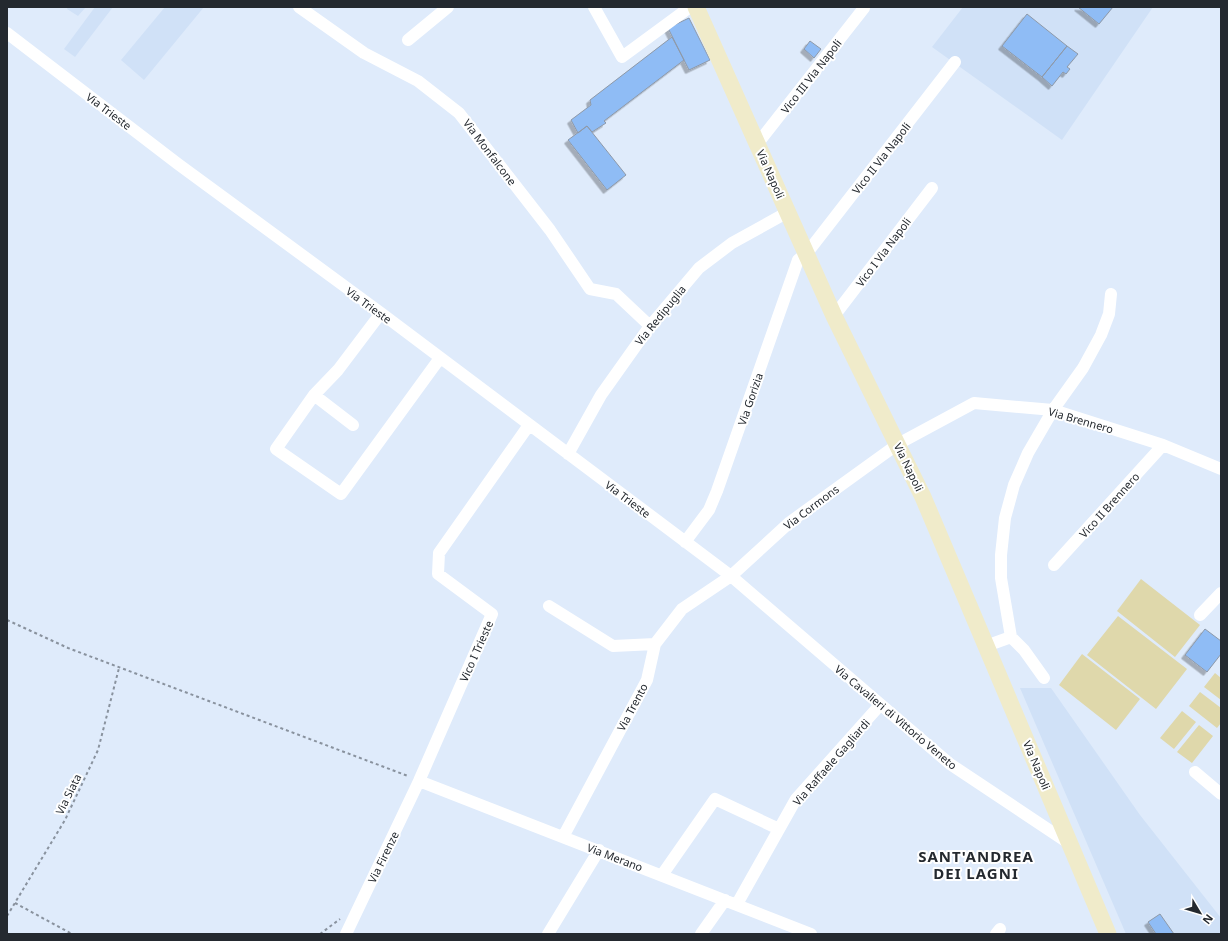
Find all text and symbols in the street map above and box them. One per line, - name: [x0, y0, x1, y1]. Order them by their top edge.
- street label: Vico III Via Napoli: [777, 36, 845, 116]
- street label: Via Trieste: [83, 89, 135, 133]
- street label: Via Monfalcone: [460, 116, 520, 188]
- street label: Vico II Via Napoli: [848, 119, 914, 197]
- street label: Via Napoli: [754, 147, 788, 201]
- street label: Vico I Via Napoli: [852, 214, 914, 290]
- street label: Via Redipuglia: [631, 282, 689, 348]
- street label: Via Trieste: [343, 283, 395, 327]
- street label: Via Gorizia: [734, 371, 766, 427]
- street label: Via Brennero: [1047, 404, 1116, 437]
- street label: Via Napoli: [891, 440, 927, 494]
- street label: Vico II Brennero: [1076, 469, 1143, 541]
- street label: Via Trieste: [602, 477, 654, 521]
- street label: Via Cormons: [780, 481, 842, 533]
- street label: Vico I Trieste: [456, 618, 496, 684]
- street label: Via Cavalieri di Vittorio Veneto: [832, 661, 960, 773]
- street label: Via Trento: [613, 680, 651, 733]
- street label: Via Raffaele Gagliardi: [789, 716, 873, 808]
- street label: Via Napoli: [1020, 738, 1054, 792]
- street label: Via Siata: [52, 771, 84, 817]
- street label: Via Firenze: [364, 829, 402, 885]
- street label: Via Merano: [585, 839, 645, 875]
- district label: SANT'ANDREA DEI LAGNI: [918, 846, 1034, 883]
- north arrow: [1180, 893, 1220, 933]
- text: N: [1200, 911, 1217, 928]

